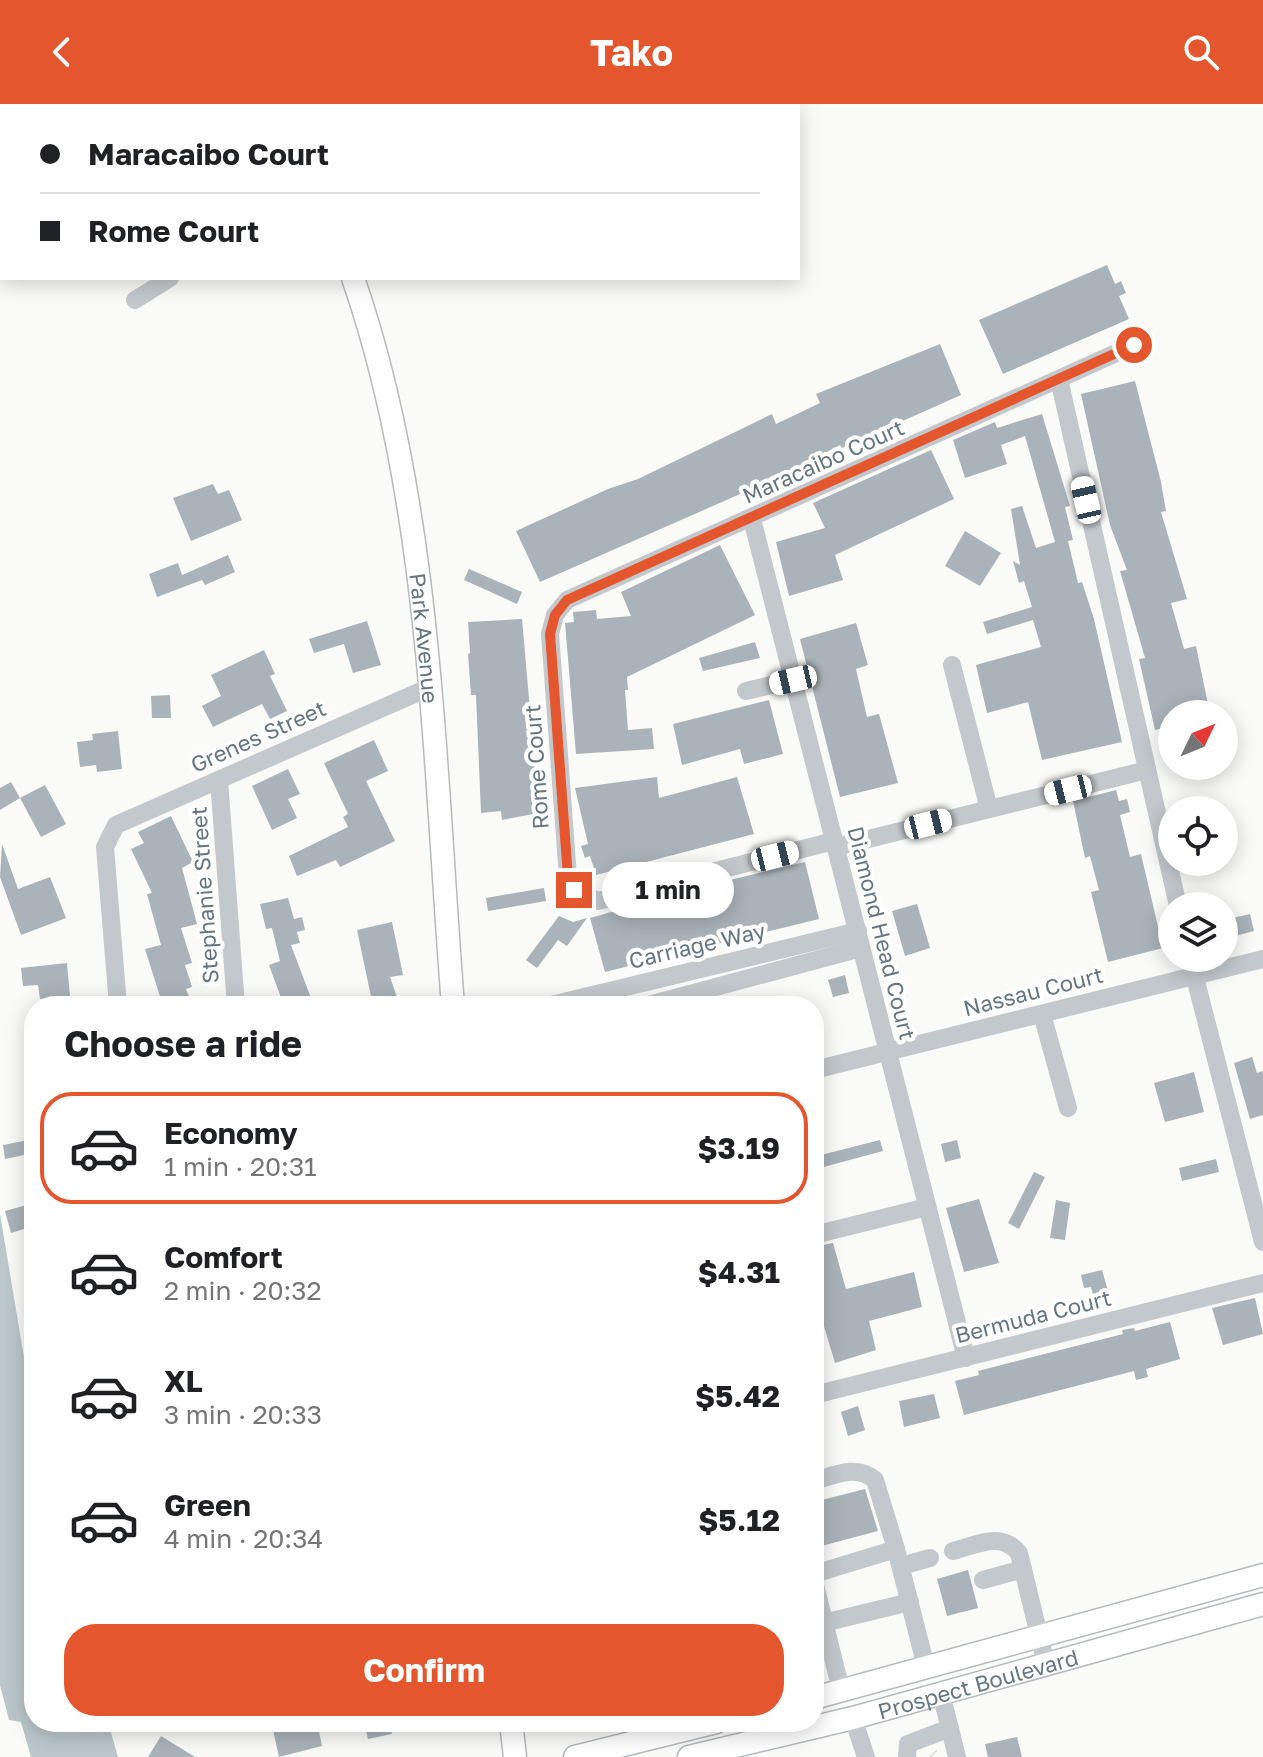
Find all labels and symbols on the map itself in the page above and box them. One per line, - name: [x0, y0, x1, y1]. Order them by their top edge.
- route start: [1116, 327, 1152, 363]
- street label: Maracaibo Court: [738, 413, 908, 509]
- car: [1069, 474, 1103, 526]
- street label: Park Avenue: [405, 571, 445, 704]
- car: [767, 663, 819, 697]
- street label: Grenes Street: [186, 694, 330, 778]
- north arrow: [1158, 700, 1238, 780]
- street label: Rome Court: [518, 704, 554, 830]
- car: [1042, 773, 1094, 807]
- street label: Stephanie Street: [184, 806, 224, 984]
- car: [902, 807, 954, 841]
- street label: Diamond Head Court: [842, 823, 922, 1043]
- car: [749, 839, 801, 873]
- callout: 1 min: [602, 862, 734, 918]
- route end: [556, 872, 592, 908]
- street label: Carriage Way: [626, 916, 768, 974]
- street label: Nassau Court: [960, 961, 1106, 1021]
- street label: Bermuda Court: [952, 1284, 1114, 1348]
- street label: Prospect Boulevard: [874, 1643, 1081, 1724]

